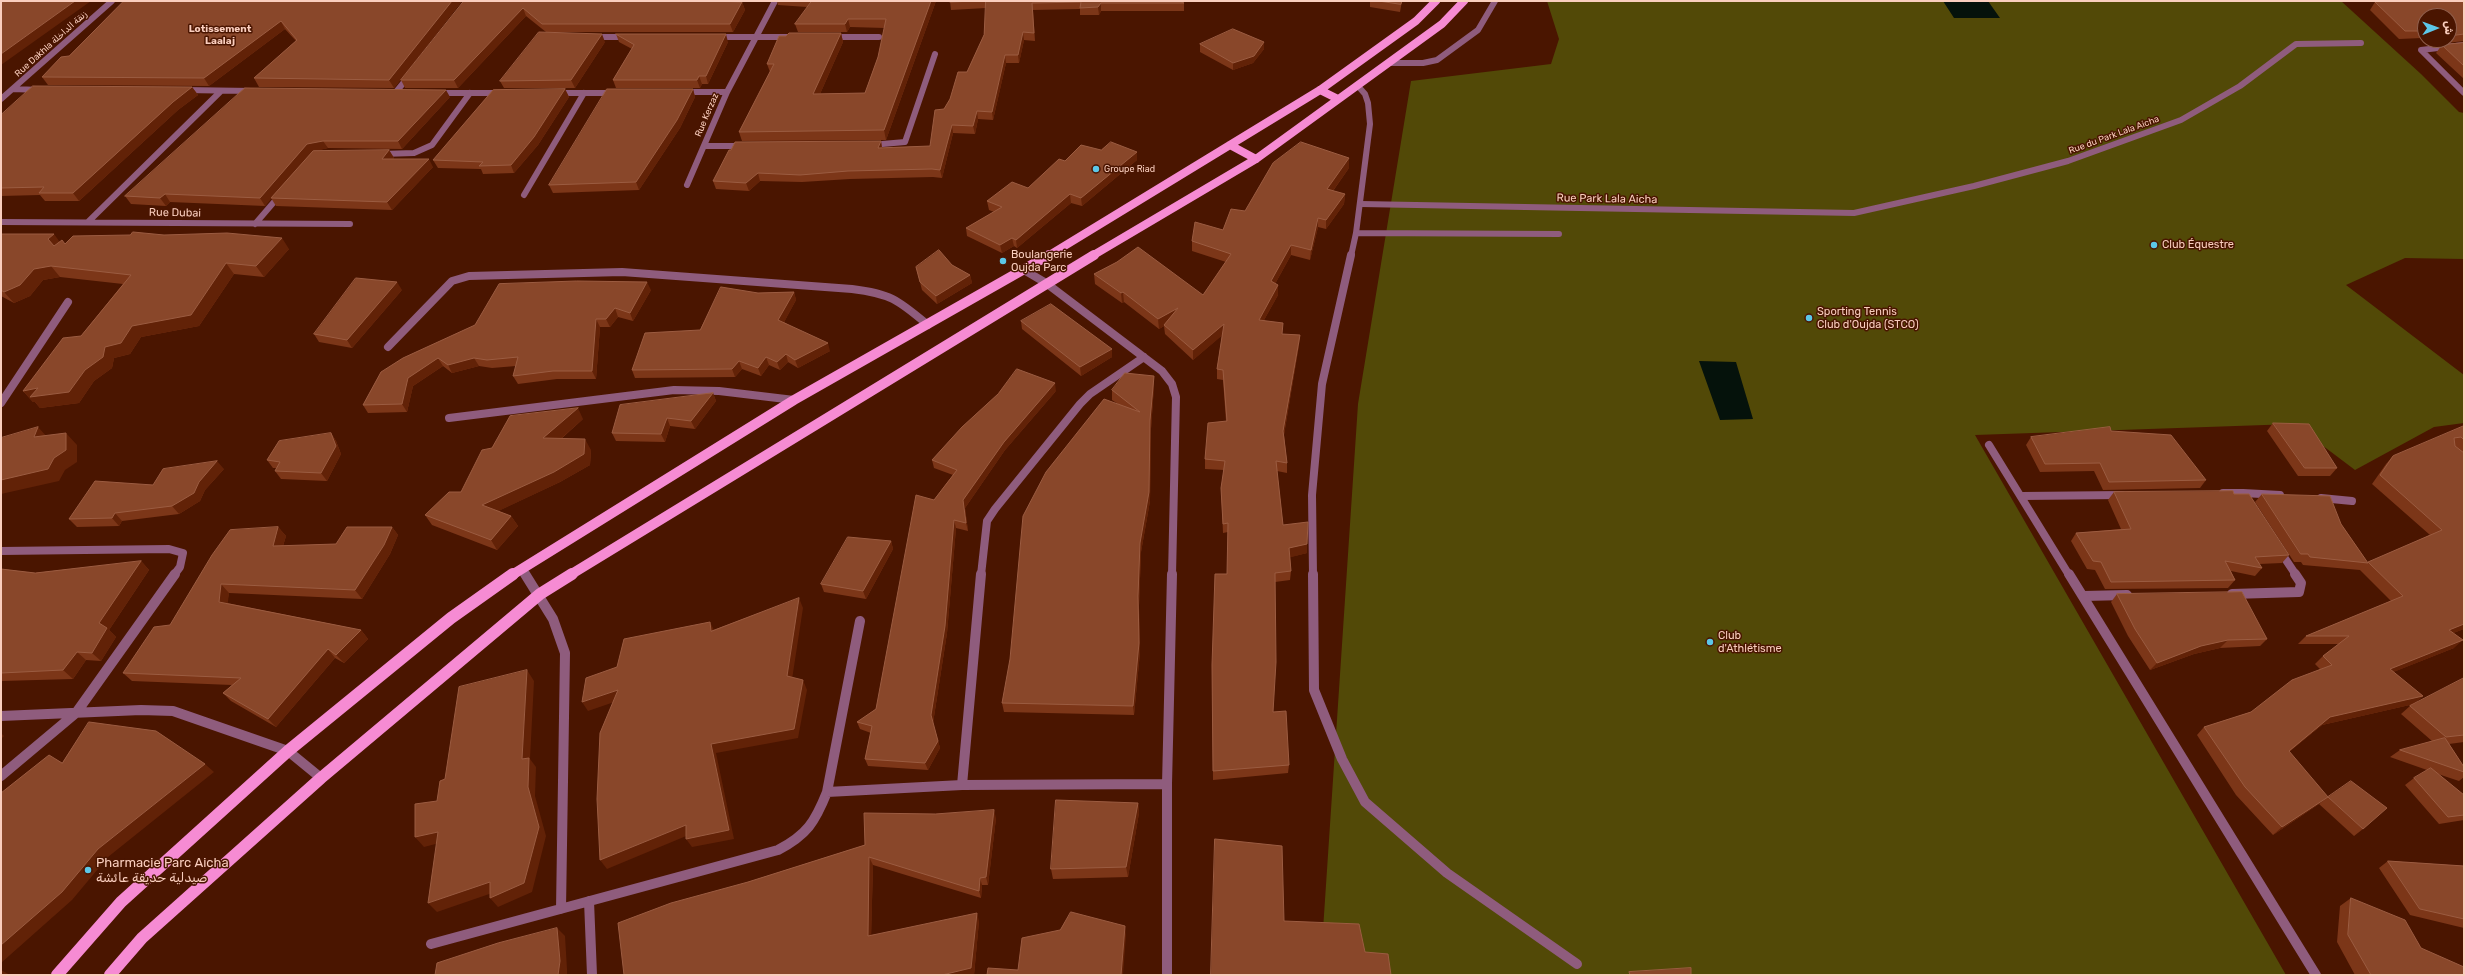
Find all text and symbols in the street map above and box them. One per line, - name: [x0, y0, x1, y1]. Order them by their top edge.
- north arrow: [2417, 8, 2457, 48]
- street label: Rue Dakhla زنقة الداخلة: [13, 9, 89, 79]
- text: ش: [2442, 21, 2455, 35]
- district label: Lotissement Laalaj: [189, 23, 251, 46]
- street label: Rue Kerzaz: [693, 92, 721, 138]
- street label: Rue du Park Lala Aicha: [2067, 114, 2161, 156]
- marker: Groupe Riad: [1091, 164, 1101, 174]
- place label: Groupe Riad: [1104, 164, 1155, 174]
- street label: Rue Park Lala Aicha: [1556, 192, 1658, 206]
- street label: Rue Dubai: [149, 206, 201, 220]
- place label: Club Équestre: [2162, 238, 2234, 252]
- marker: Club Équestre: [2149, 240, 2159, 250]
- place label: Boulangerie Oujda Parc: [1011, 248, 1072, 274]
- marker: Boulangerie Oujda Parc: [998, 256, 1008, 266]
- place label: Sporting Tennis Club d'Oujda (STCO): [1817, 305, 1919, 331]
- marker: Sporting Tennis Club d'Oujda (STCO): [1804, 313, 1814, 323]
- place label: Club d'Athlétisme: [1718, 629, 1782, 655]
- marker: Club d'Athlétisme: [1705, 637, 1715, 647]
- place label: Pharmacie Parc Aicha صيدلية حديقة عائشة: [96, 855, 229, 886]
- marker: Pharmacie Parc Aicha صيدلية حديقة عائشة: [83, 865, 93, 875]

